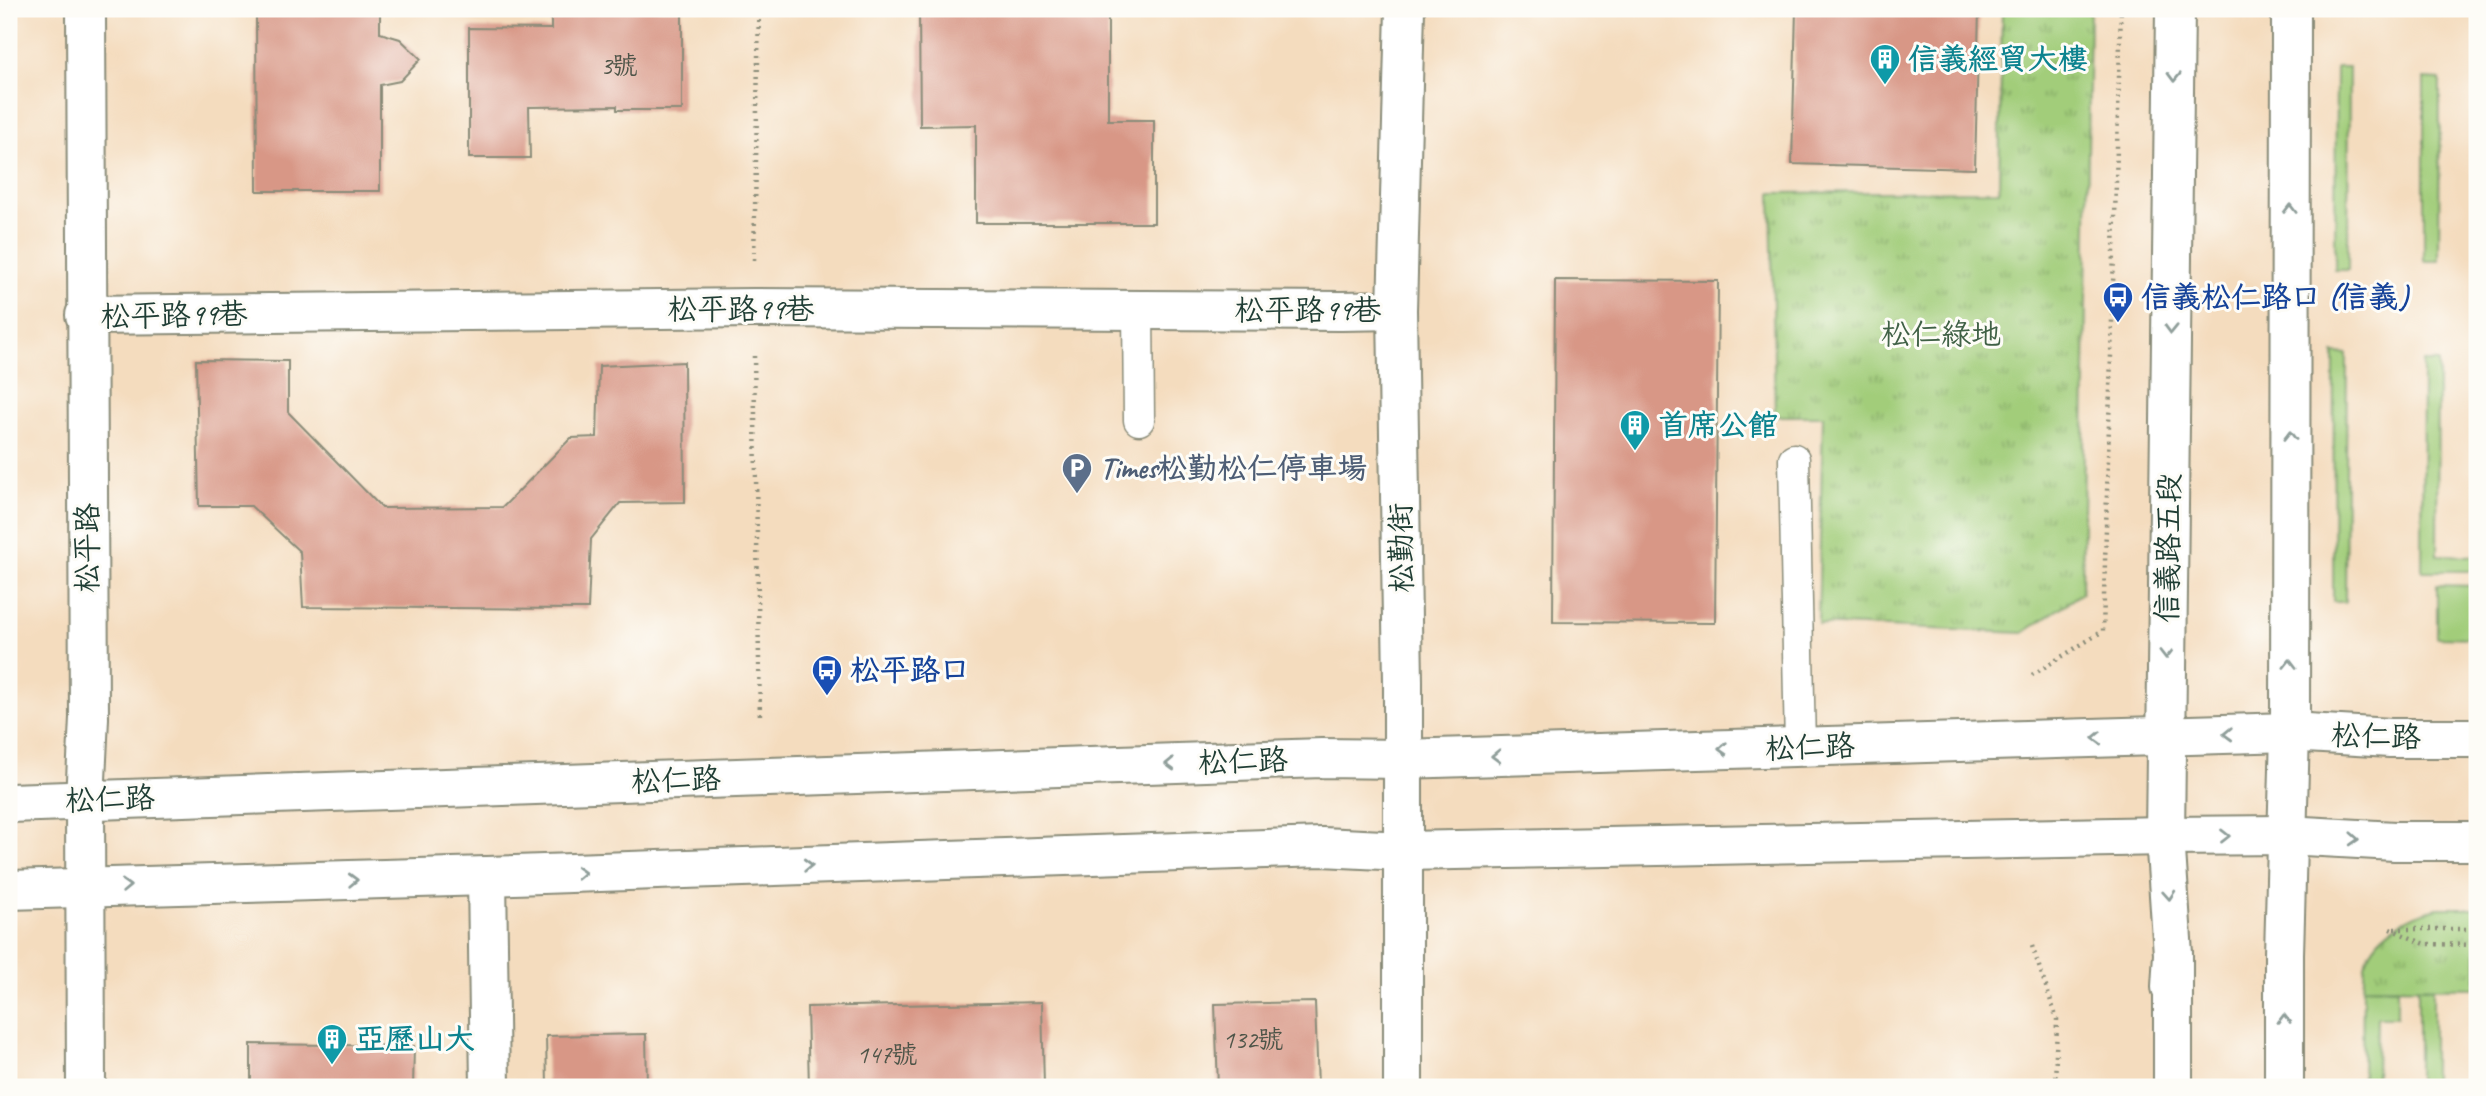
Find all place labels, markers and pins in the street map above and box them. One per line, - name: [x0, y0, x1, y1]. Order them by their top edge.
- place label: 信義經貿大樓: [1908, 40, 2088, 78]
- building icon: 信義經貿大樓: [1868, 42, 1902, 86]
- place label: 信義松仁路口 (信義): [2141, 278, 2410, 316]
- bus stop icon: 信義松仁路口 (信義): [2101, 280, 2135, 324]
- place label: 首席公館: [1658, 406, 1778, 444]
- building icon: 首席公館: [1618, 408, 1652, 452]
- place label: Times松勤松仁停車場: [1100, 449, 1367, 487]
- parking icon: Times松勤松仁停車場: [1060, 451, 1094, 495]
- place label: 松平路口: [850, 651, 970, 689]
- bus stop icon: 松平路口: [810, 653, 844, 697]
- place label: 亞歷山大: [355, 1020, 475, 1058]
- building icon: 亞歷山大: [315, 1022, 349, 1066]

